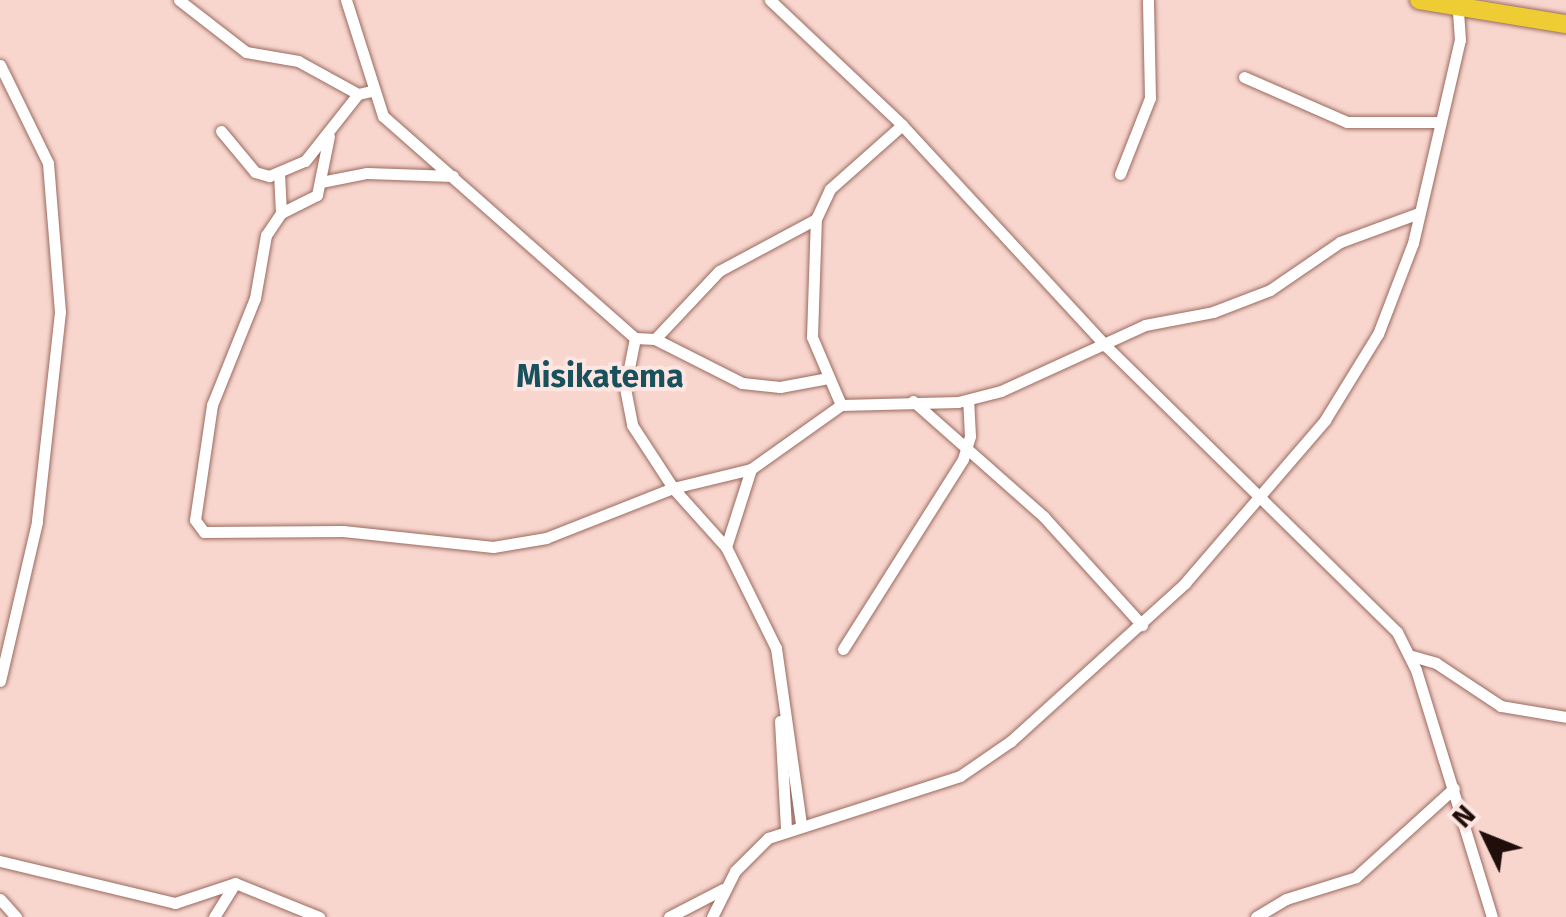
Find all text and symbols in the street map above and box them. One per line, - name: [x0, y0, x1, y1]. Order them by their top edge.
- district label: Misikatema: [516, 357, 684, 395]
- north arrow: [1436, 787, 1536, 887]
- text: N: [1445, 798, 1482, 834]

